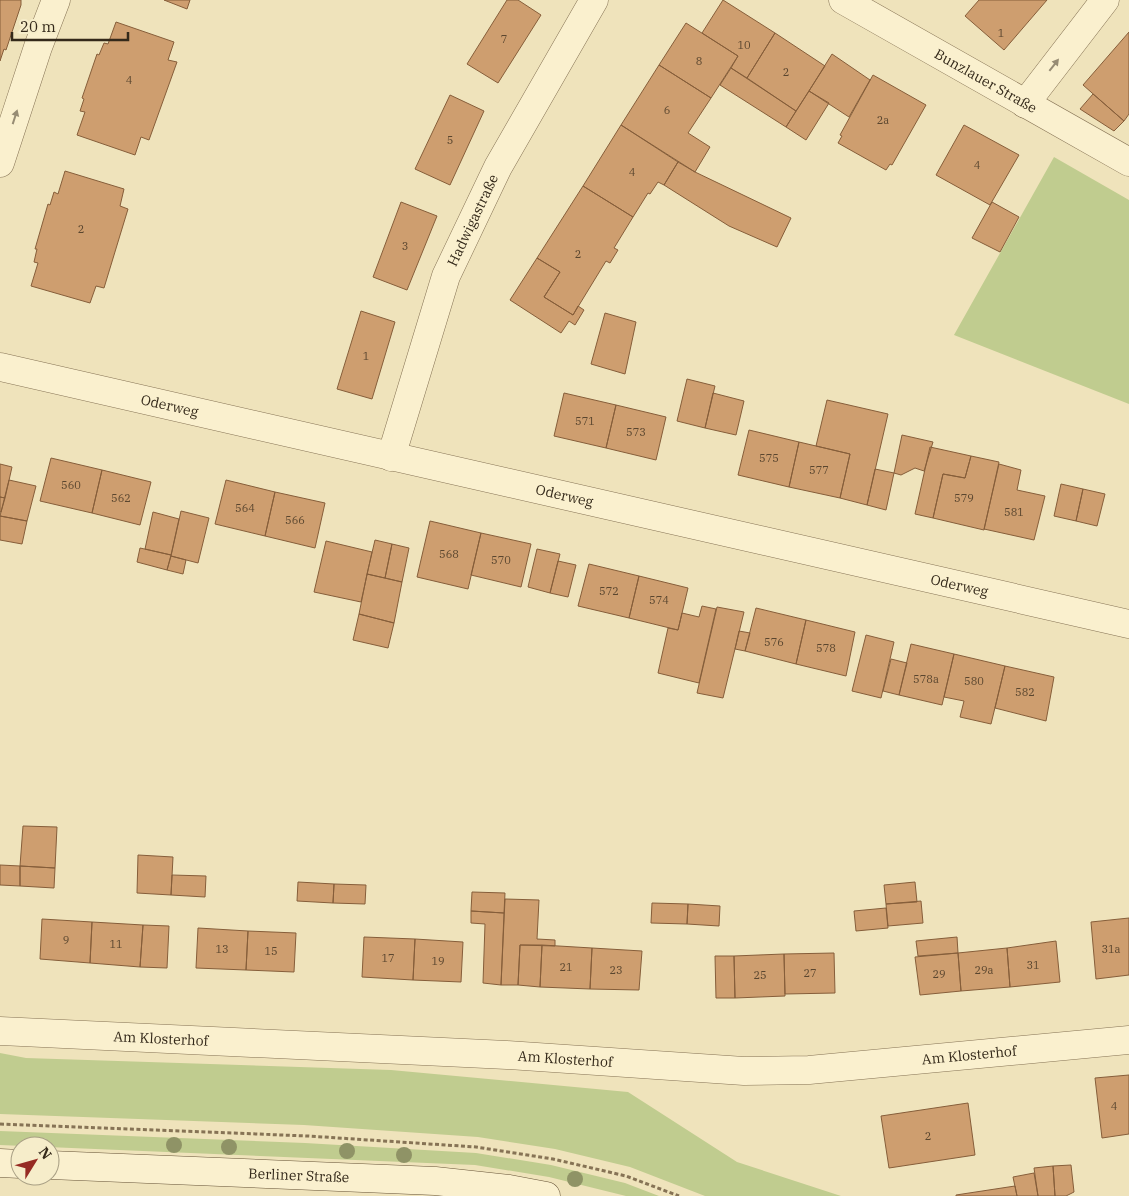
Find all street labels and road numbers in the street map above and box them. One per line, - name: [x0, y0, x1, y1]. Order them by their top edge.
- street label: Bunzlauer Straße: [931, 45, 1040, 117]
- street label: Hadwigastraße: [443, 171, 502, 269]
- street label: Oderweg: [139, 390, 201, 421]
- street label: Oderweg: [534, 480, 595, 511]
- street label: Oderweg: [929, 570, 990, 601]
- street label: Am Klosterhof: [113, 1027, 210, 1050]
- street label: Am Klosterhof: [921, 1041, 1019, 1068]
- street label: Am Klosterhof: [517, 1047, 614, 1071]
- street label: Berliner Straße: [248, 1164, 350, 1186]

